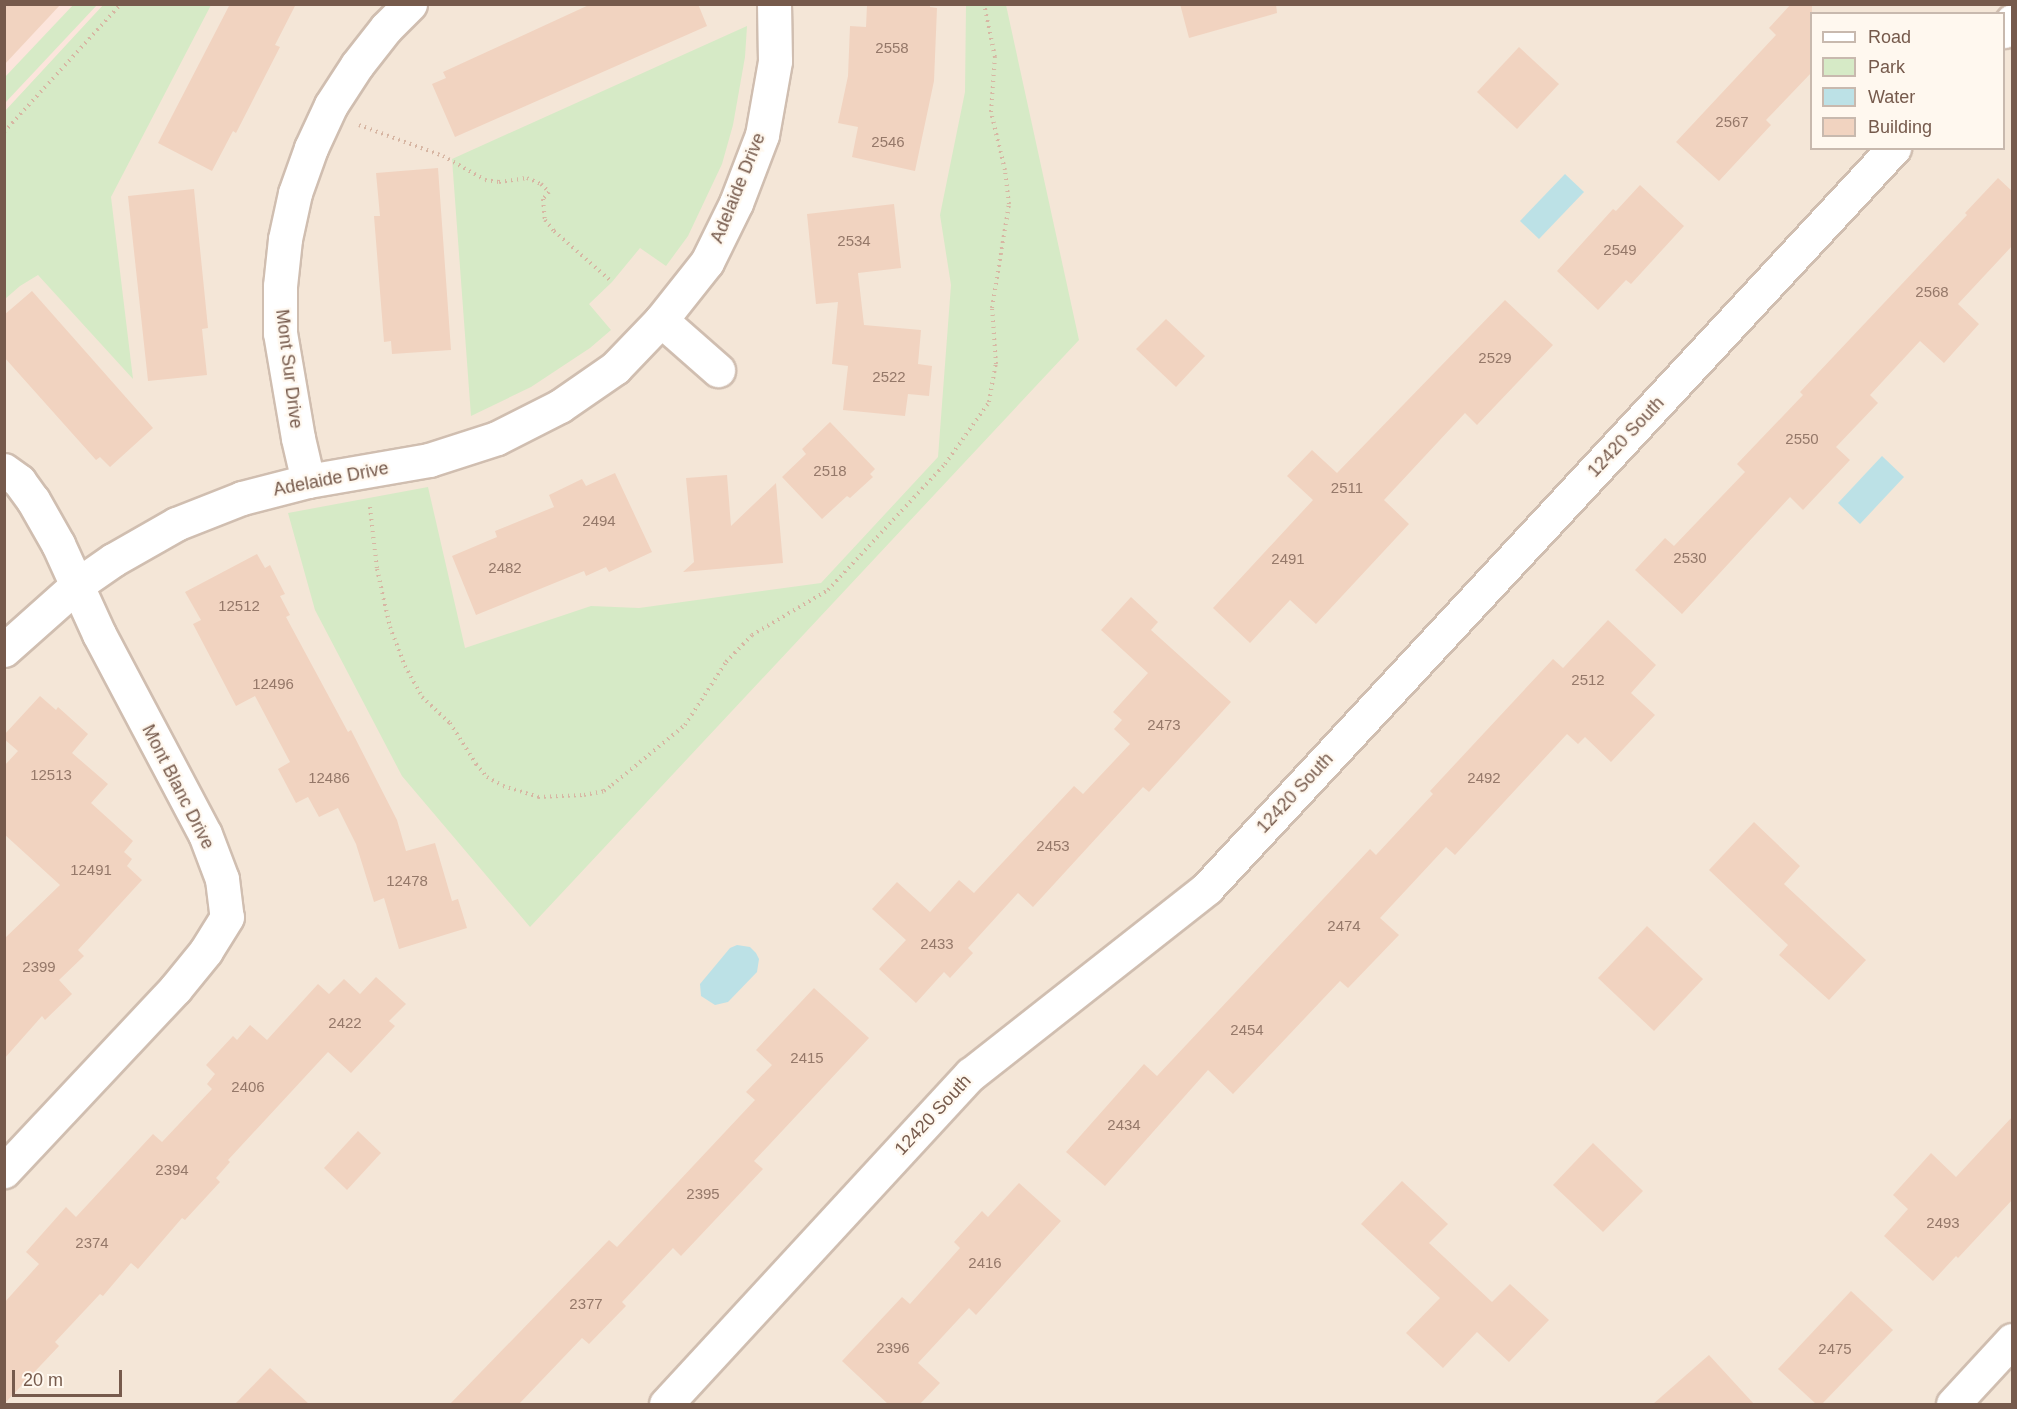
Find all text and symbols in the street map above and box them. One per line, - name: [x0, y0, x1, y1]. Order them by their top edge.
- legend: [1810, 12, 2005, 150]
- text: Road: [1868, 27, 1911, 47]
- house number: 2558: [875, 39, 909, 57]
- text: Park: [1868, 57, 1905, 77]
- text: Water: [1868, 87, 1915, 107]
- house number: 2567: [1715, 113, 1749, 131]
- text: Building: [1868, 117, 1932, 137]
- street label: Adelaide Drive: [706, 130, 770, 246]
- house number: 2546: [871, 133, 905, 151]
- house number: 2534: [837, 232, 871, 250]
- house number: 2549: [1603, 241, 1637, 259]
- house number: 2568: [1915, 283, 1949, 301]
- street label: Mont Sur Drive: [271, 308, 307, 430]
- house number: 2529: [1478, 349, 1512, 367]
- house number: 2522: [872, 368, 906, 386]
- street label: 12420 South: [1583, 392, 1669, 482]
- house number: 2550: [1785, 430, 1819, 448]
- street label: Adelaide Drive: [271, 457, 391, 501]
- house number: 2518: [813, 462, 847, 480]
- house number: 2511: [1331, 479, 1363, 497]
- house number: 2494: [582, 512, 616, 530]
- house number: 2530: [1673, 549, 1707, 567]
- house number: 2491: [1271, 550, 1305, 568]
- house number: 2482: [488, 559, 522, 577]
- house number: 12512: [218, 597, 260, 615]
- house number: 2512: [1571, 671, 1605, 689]
- house number: 12496: [252, 675, 294, 693]
- house number: 2473: [1147, 716, 1181, 734]
- street label: Mont Blanc Drive: [137, 721, 219, 853]
- street label: 12420 South: [1252, 748, 1338, 838]
- house number: 12513: [30, 766, 72, 784]
- house number: 12486: [308, 769, 350, 787]
- house number: 2492: [1467, 769, 1501, 787]
- house number: 2453: [1036, 837, 1070, 855]
- house number: 12491: [70, 861, 112, 879]
- house number: 12478: [386, 872, 428, 890]
- house number: 2474: [1327, 917, 1361, 935]
- house number: 2433: [920, 935, 954, 953]
- house number: 2399: [22, 958, 56, 976]
- house number: 2422: [328, 1014, 362, 1032]
- house number: 2454: [1230, 1021, 1264, 1039]
- house number: 2415: [790, 1049, 824, 1067]
- street label: 12420 South: [890, 1070, 976, 1160]
- house number: 2406: [231, 1078, 265, 1096]
- house number: 2434: [1107, 1116, 1141, 1134]
- house number: 2394: [155, 1161, 189, 1179]
- house number: 2395: [686, 1185, 720, 1203]
- house number: 2493: [1926, 1214, 1960, 1232]
- house number: 2374: [75, 1234, 109, 1252]
- house number: 2416: [968, 1254, 1002, 1272]
- house number: 2377: [569, 1295, 603, 1313]
- house number: 2396: [876, 1339, 910, 1357]
- house number: 2475: [1818, 1340, 1852, 1358]
- scale bar: [15, 1358, 124, 1396]
- text: 20 m: [23, 1370, 63, 1390]

